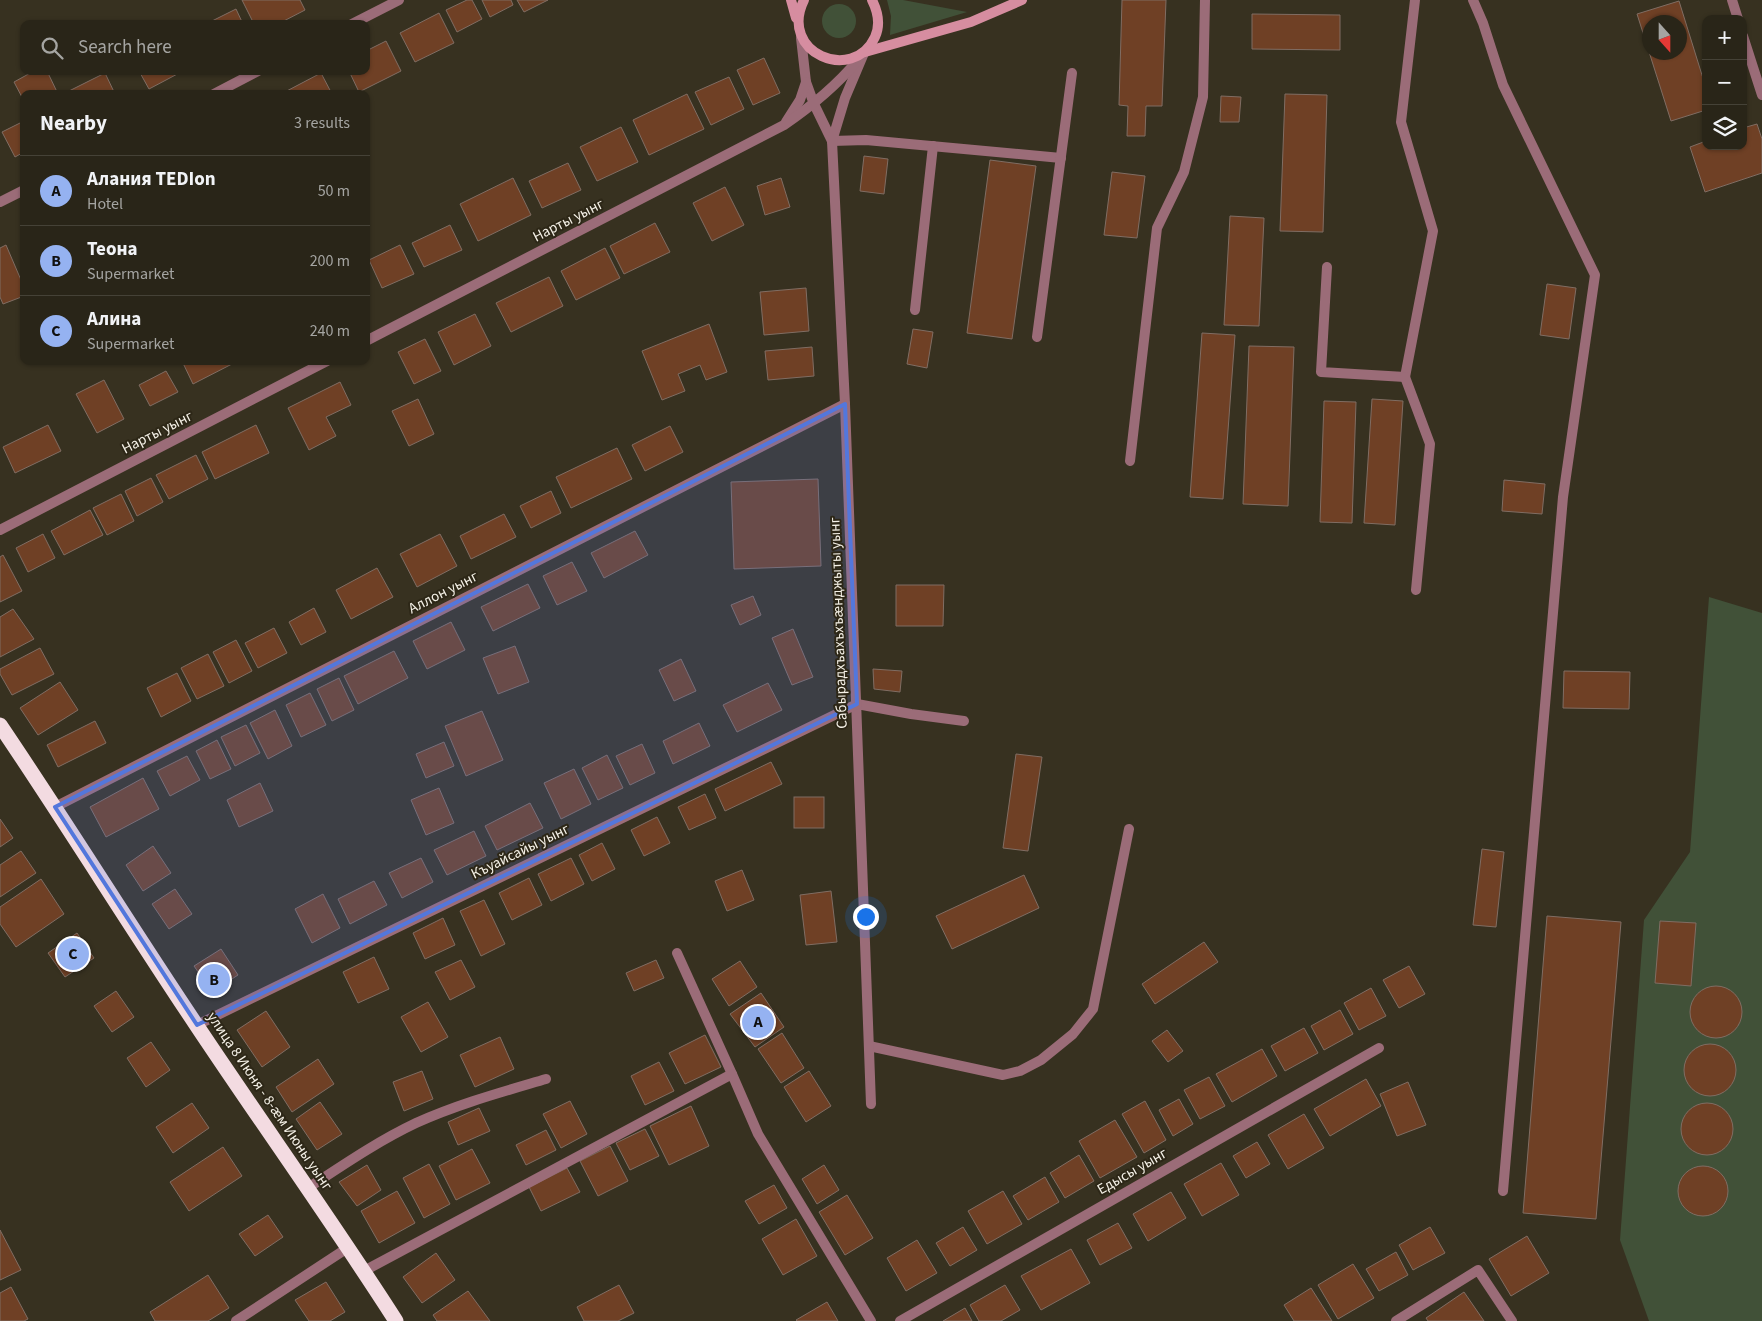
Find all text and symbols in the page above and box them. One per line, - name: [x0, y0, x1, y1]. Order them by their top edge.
- north arrow: [1642, 15, 1687, 60]
- map controls: [1702, 15, 1747, 150]
- button: +: [1702, 15, 1747, 60]
- search box: [20, 20, 370, 75]
- icon: search: [38, 34, 66, 62]
- text: Search here: [78, 34, 172, 61]
- button: −: [1702, 60, 1747, 105]
- button: layers: [1702, 105, 1747, 150]
- text: Nearby: [40, 108, 107, 138]
- text: 3 results: [294, 112, 350, 134]
- text: Алания ТEDIon: [87, 166, 216, 193]
- text: A: [51, 180, 61, 202]
- text: 50 m: [318, 180, 350, 202]
- text: Hotel: [87, 193, 123, 215]
- street label: Нарты уынг: [529, 194, 607, 247]
- text: Теона: [87, 236, 138, 263]
- text: B: [51, 250, 61, 272]
- text: 200 m: [310, 250, 350, 272]
- text: Supermarket: [87, 263, 174, 285]
- text: Алина: [87, 306, 141, 333]
- text: C: [51, 320, 61, 342]
- text: 240 m: [310, 320, 350, 342]
- text: Supermarket: [87, 333, 174, 355]
- street label: Нарты уынг: [118, 406, 196, 459]
- street label: Сабырадхъахъхъæнджыты уынг: [824, 517, 853, 729]
- street label: Аллон уынг: [405, 566, 482, 619]
- street label: Къуайсайы уынг: [467, 819, 573, 884]
- your location: [853, 904, 879, 930]
- pin: C: [57, 935, 89, 973]
- pin: B: [198, 961, 230, 999]
- pin: A: [742, 1003, 774, 1041]
- street label: улица 8 Июня - 8-ӕм Июны уынг: [202, 1008, 337, 1195]
- street label: Едысы уынг: [1093, 1143, 1171, 1200]

